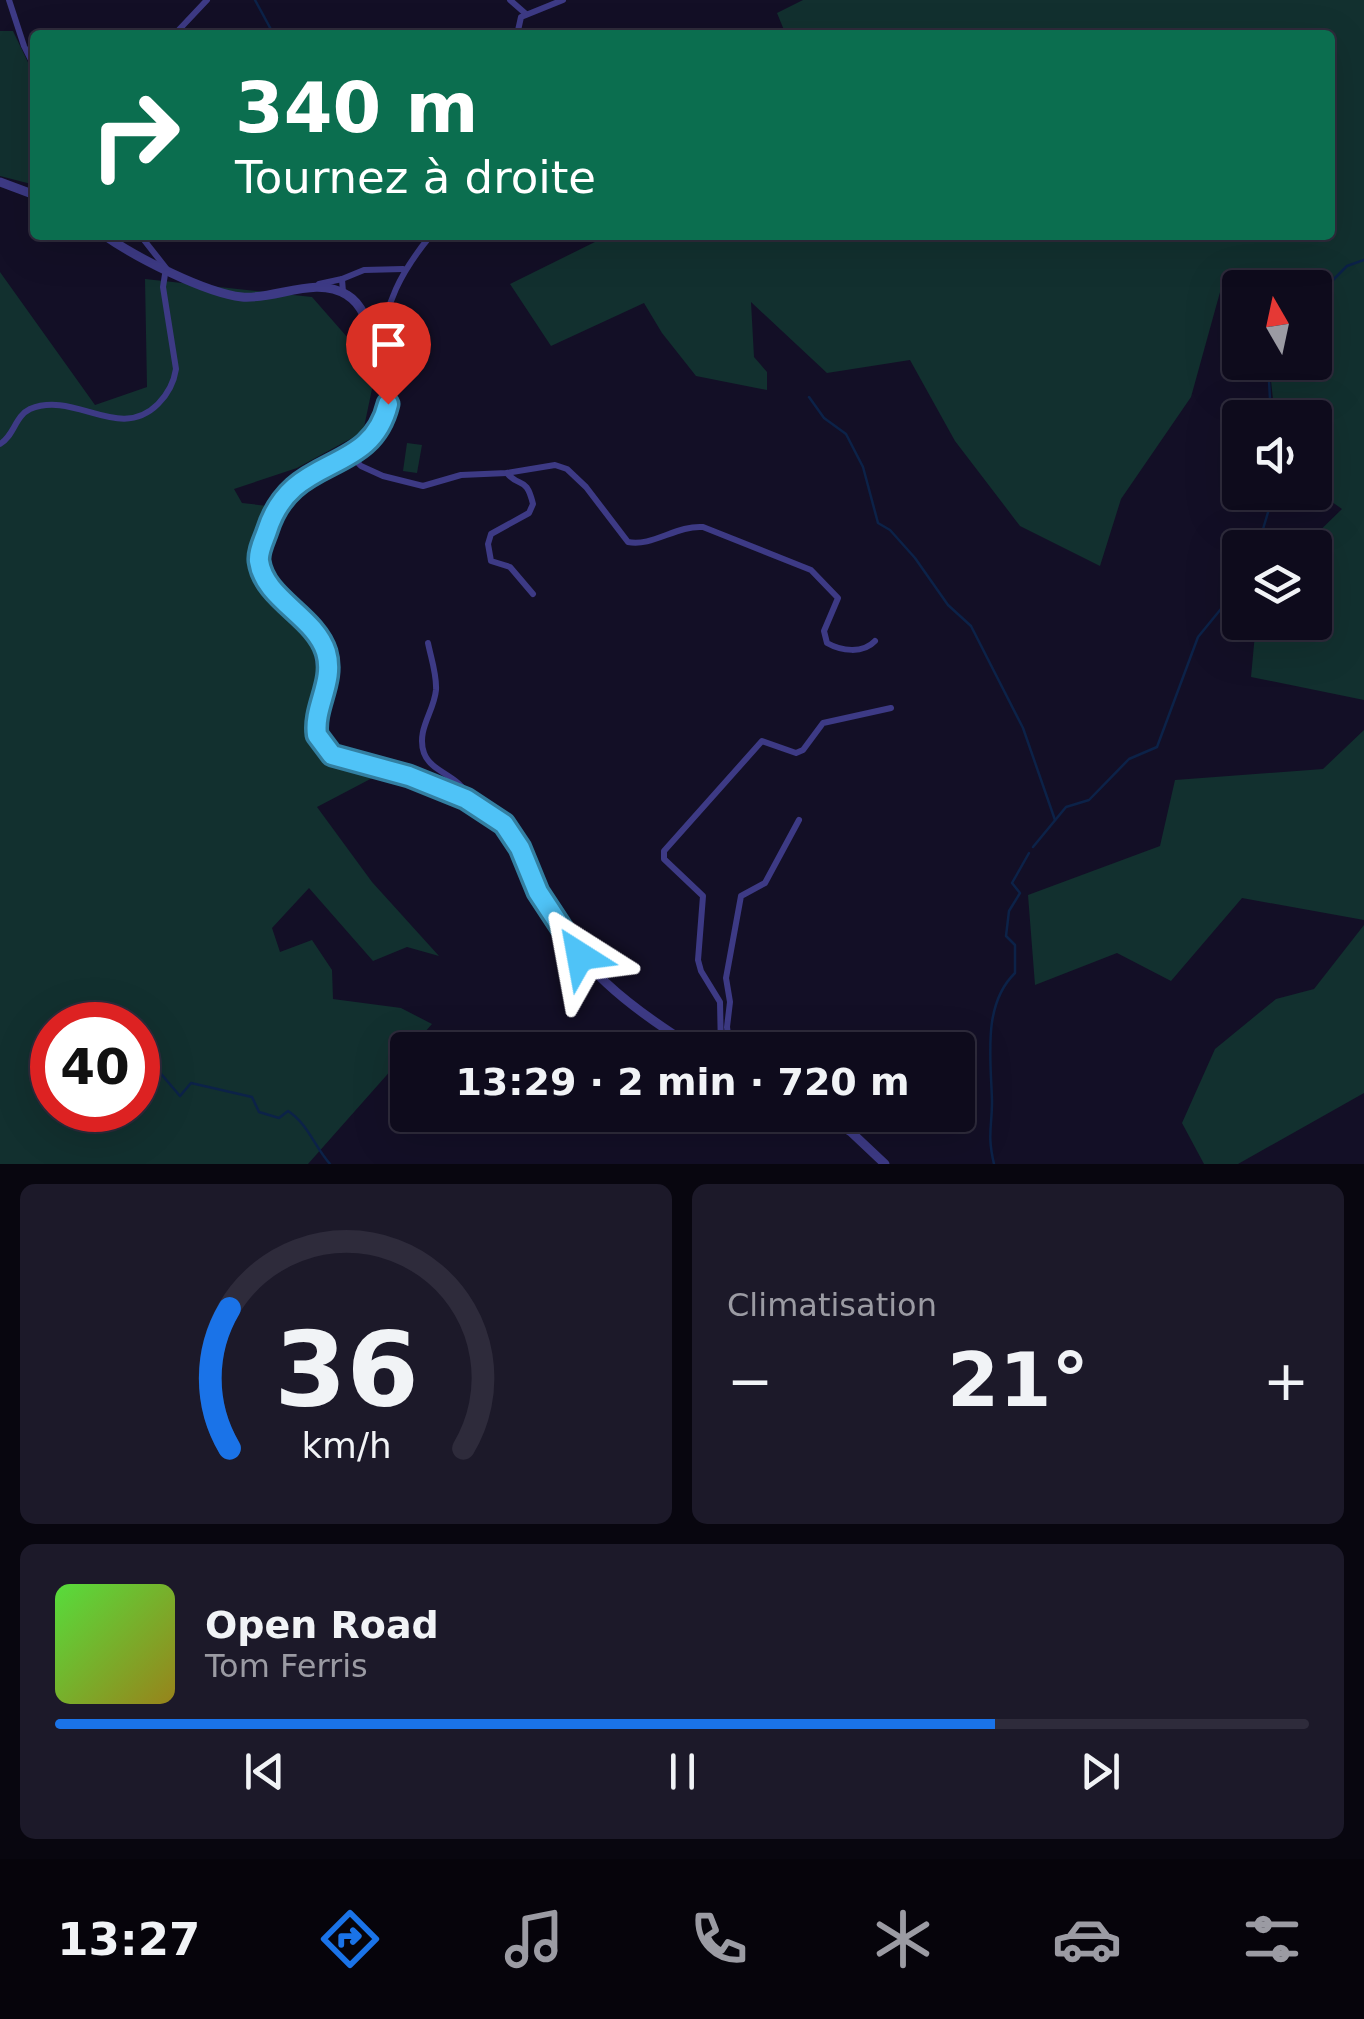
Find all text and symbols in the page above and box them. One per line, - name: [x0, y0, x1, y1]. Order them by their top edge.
- text: 340 m: [235, 67, 478, 149]
- icon: right: [70, 70, 200, 200]
- text: Tournez à droite: [235, 151, 596, 204]
- north arrow: [1222, 270, 1332, 380]
- map controls: [1222, 270, 1332, 640]
- pin: [346, 302, 431, 405]
- icon: arrive: [361, 317, 416, 372]
- button: sound: [1222, 400, 1332, 510]
- button: layers: [1222, 530, 1332, 640]
- position arrow: [528, 904, 632, 1008]
- speed limit sign: 40: [30, 1002, 160, 1132]
- text: 13:29 · 2 min · 720 m: [455, 1060, 910, 1104]
- text: Climatisation: [727, 1286, 937, 1324]
- text: 36: [274, 1309, 418, 1431]
- text: 21°: [947, 1336, 1089, 1424]
- text: −: [727, 1349, 773, 1413]
- text: +: [1263, 1349, 1309, 1413]
- text: km/h: [301, 1425, 391, 1466]
- text: Open Road: [205, 1603, 439, 1647]
- text: Tom Ferris: [205, 1647, 368, 1685]
- icon: previous: [237, 1744, 292, 1799]
- icon: pause: [655, 1744, 710, 1799]
- icon: next: [1073, 1744, 1128, 1799]
- icon: directions: [315, 1904, 385, 1974]
- icon: music: [499, 1904, 569, 1974]
- icon: phone: [684, 1904, 754, 1974]
- icon: climate: [868, 1904, 938, 1974]
- icon: car: [1052, 1904, 1122, 1974]
- icon: filters: [1237, 1904, 1307, 1974]
- text: 13:27: [57, 1913, 200, 1966]

